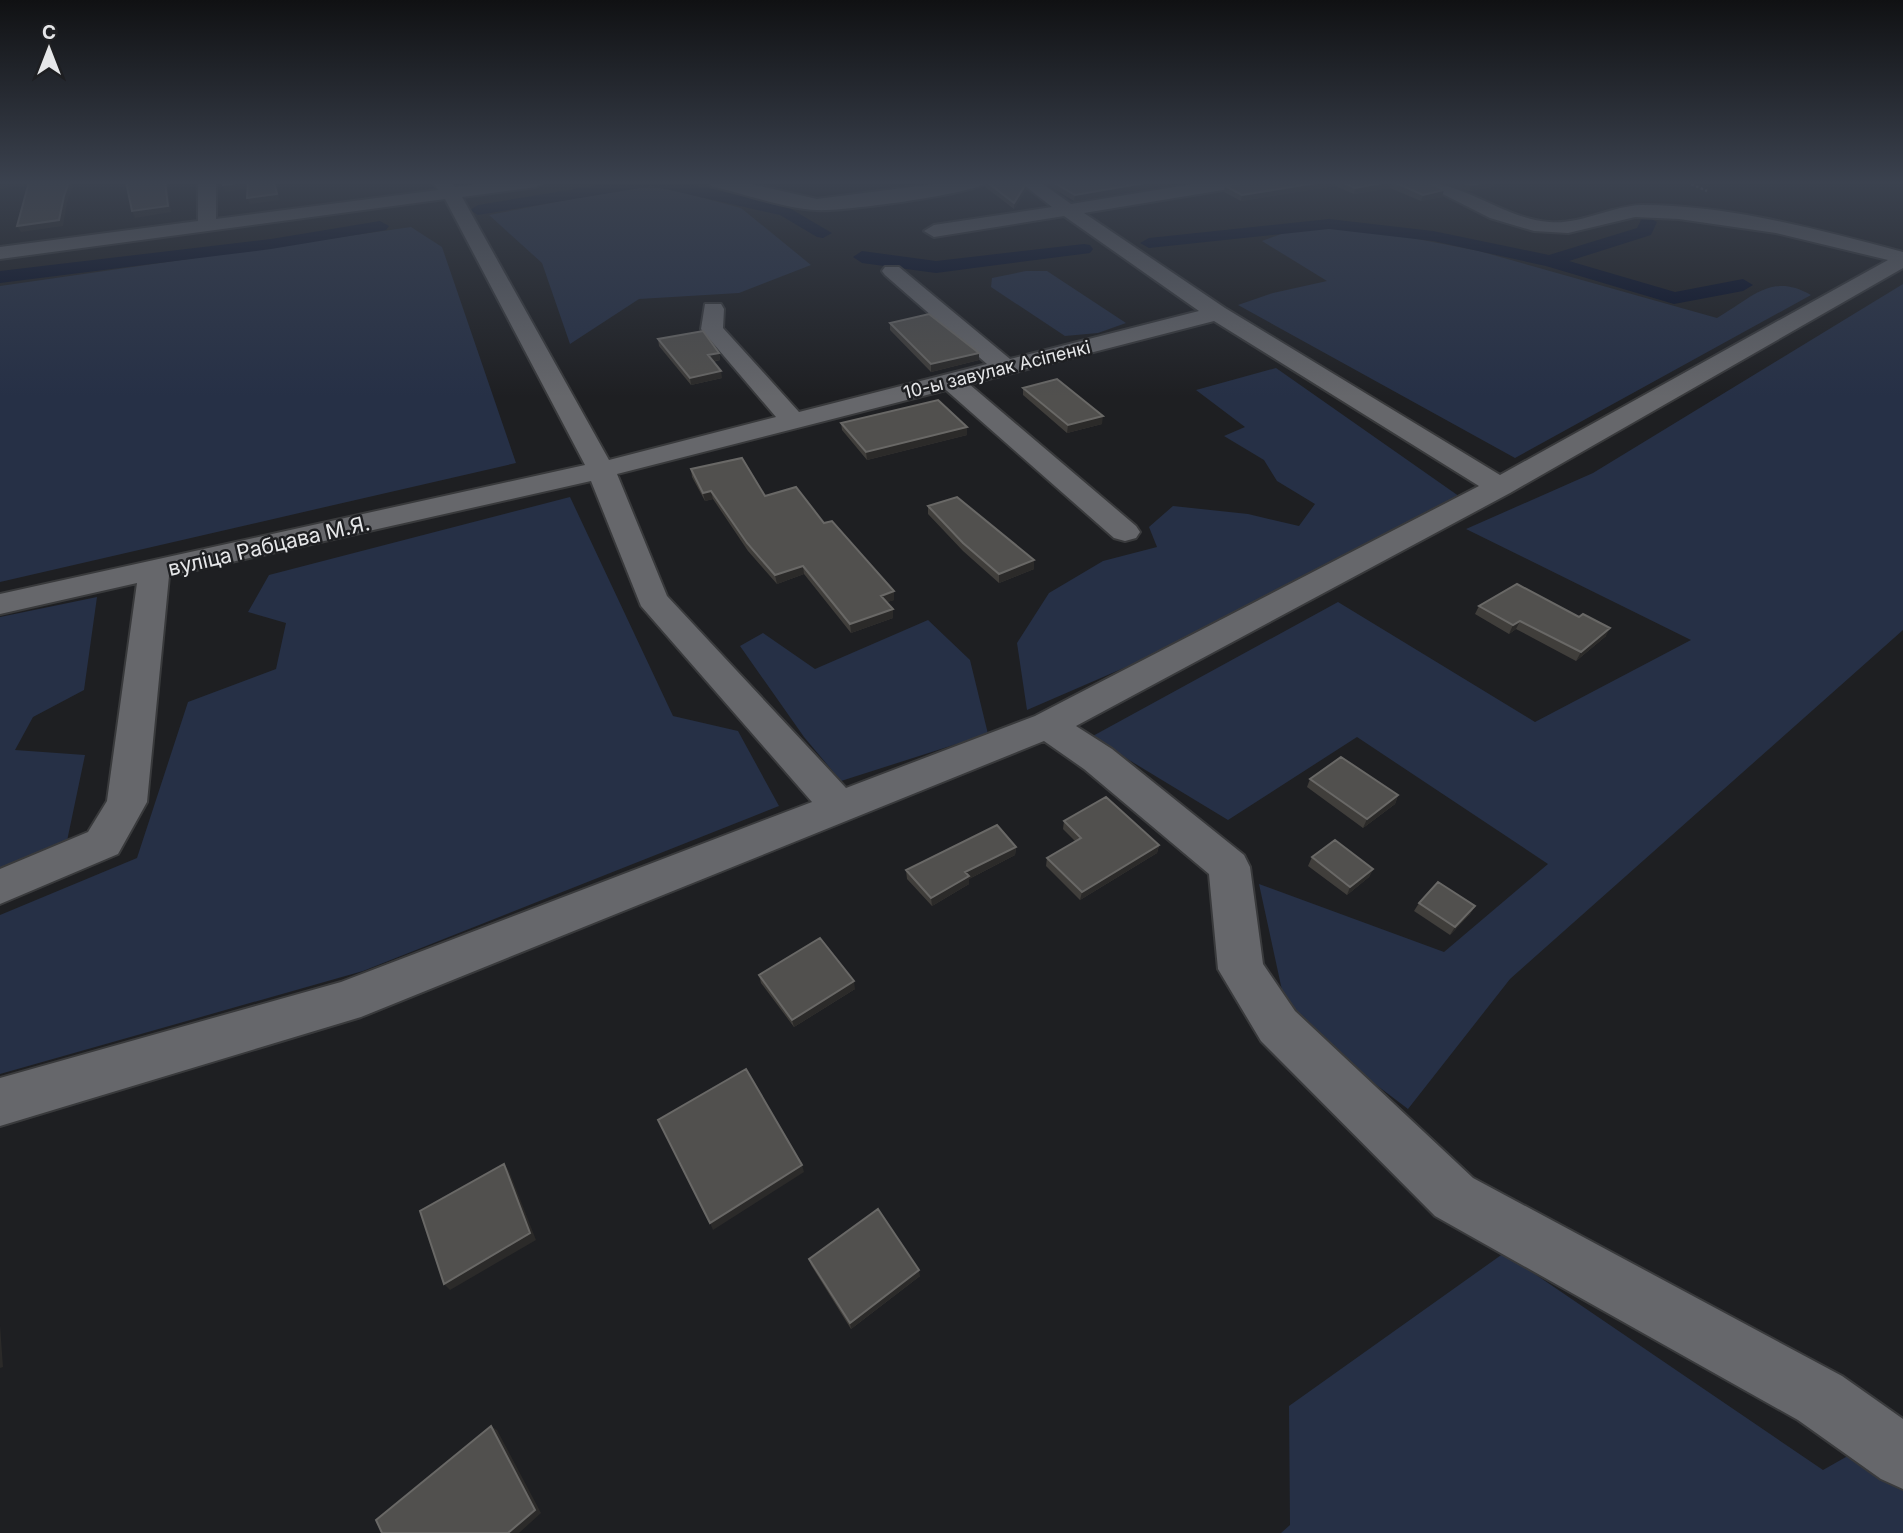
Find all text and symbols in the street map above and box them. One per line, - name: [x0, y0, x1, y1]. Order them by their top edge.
- north arrow: [14, 14, 84, 84]
- text: С: [42, 21, 56, 44]
- street label: 10-ы завулак Асіпенкі: [901, 336, 1093, 403]
- street label: вуліца Рабцава М.Я.: [166, 510, 372, 581]

